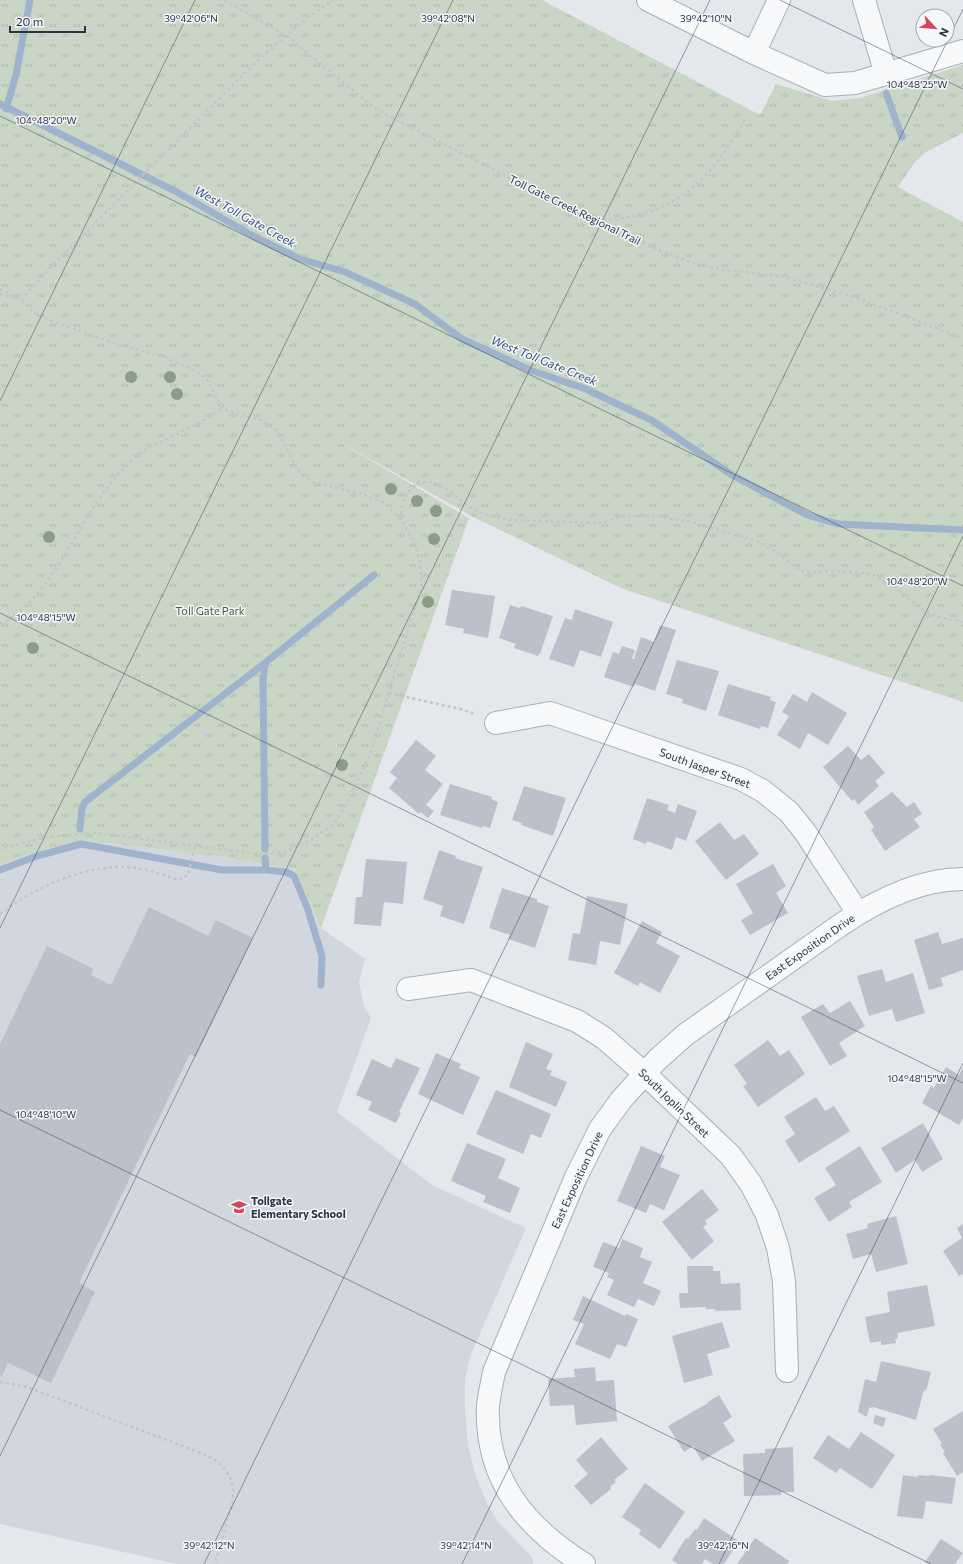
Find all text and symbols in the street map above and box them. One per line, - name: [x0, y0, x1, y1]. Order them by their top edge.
- scale bar: [10, 8, 85, 34]
- north arrow: [915, 8, 955, 48]
- text: 39°42'06"N: [164, 12, 218, 24]
- text: 39°42'08"N: [421, 12, 475, 24]
- text: 39°42'10"N: [680, 12, 732, 24]
- text: 20 m: [16, 14, 43, 28]
- text: N: [937, 26, 952, 39]
- text: 104°48'25"W: [887, 78, 947, 90]
- text: 104°48'20"W: [15, 114, 77, 126]
- street label: Toll Gate Creek Regional Trail: [507, 172, 643, 247]
- water label: West Toll Gate Creek: [193, 183, 299, 250]
- water label: West Toll Gate Creek: [489, 332, 600, 388]
- text: 104°48'20"W: [886, 575, 948, 587]
- park label: Toll Gate Park: [175, 604, 245, 617]
- text: 104°48'15"W: [16, 611, 76, 623]
- street label: South Jasper Street: [658, 745, 753, 791]
- street label: East Exposition Drive: [763, 911, 857, 982]
- street label: South Joplin Street: [636, 1065, 713, 1141]
- text: 104°48'15"W: [887, 1072, 947, 1084]
- text: 104°48'10"W: [16, 1108, 76, 1120]
- street label: East Exposition Drive: [548, 1129, 605, 1231]
- place label: Tollgate Elementary School: [251, 1194, 346, 1220]
- school or university icon: Tollgate Elementary School: [230, 1198, 248, 1216]
- text: 39°42'12"N: [184, 1539, 234, 1551]
- text: 39°42'14"N: [440, 1539, 492, 1551]
- text: 39°42'16"N: [697, 1539, 749, 1551]

